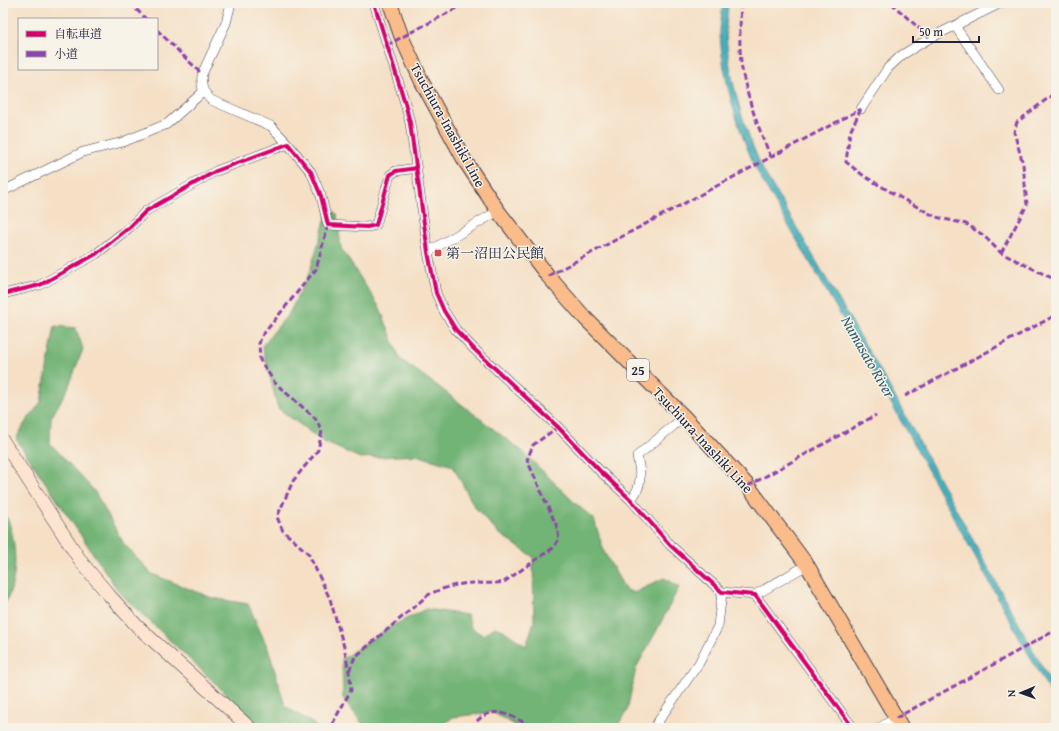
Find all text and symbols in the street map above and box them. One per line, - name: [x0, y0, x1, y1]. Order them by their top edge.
- legend: [18, 18, 158, 70]
- scale bar: [913, 18, 979, 44]
- text: 50 m: [919, 23, 943, 40]
- text: 自転車道: [54, 25, 102, 42]
- text: 小道: [54, 45, 78, 62]
- street label: Tsuchiura-Inashiki Line: [406, 59, 491, 191]
- place label: 第一沼田公民館: [446, 243, 544, 263]
- marker: 第一沼田公民館: [433, 248, 443, 258]
- water label: Numasato River: [836, 312, 901, 402]
- road number: 25: [627, 359, 649, 381]
- street label: Tsuchiura-Inashiki Line: [648, 382, 758, 498]
- north arrow: [1001, 673, 1041, 713]
- text: N: [1003, 689, 1019, 697]

